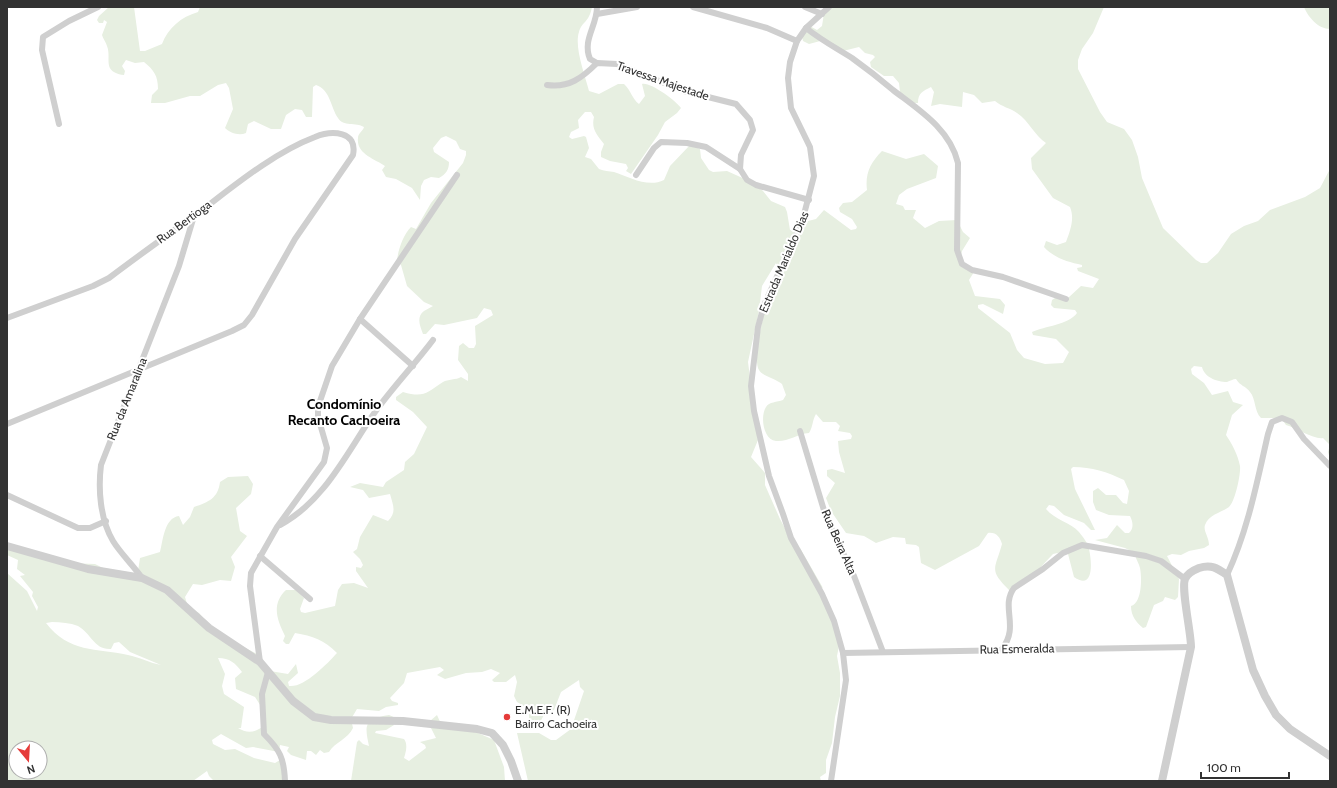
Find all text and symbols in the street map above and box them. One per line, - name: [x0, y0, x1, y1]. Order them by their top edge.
- street label: Travessa Majestade: [615, 58, 711, 103]
- street label: Rua Bertioga: [153, 197, 214, 246]
- street label: Estrada Marialdo Dias: [755, 209, 812, 315]
- street label: Rua da Amaralina: [103, 355, 150, 442]
- district label: Condomínio Recanto Cachoeira: [288, 395, 400, 429]
- street label: Rua Beira Alta: [818, 507, 861, 577]
- street label: Rua Esmeralda: [979, 640, 1055, 657]
- place label: E.M.E.F. (R) Bairro Cachoeira: [515, 702, 597, 731]
- marker: E.M.E.F. (R) Bairro Cachoeira: [502, 712, 512, 722]
- north arrow: [8, 740, 48, 780]
- scale bar: [1201, 754, 1289, 780]
- text: 100 m: [1207, 760, 1241, 775]
- text: N: [25, 762, 37, 777]

